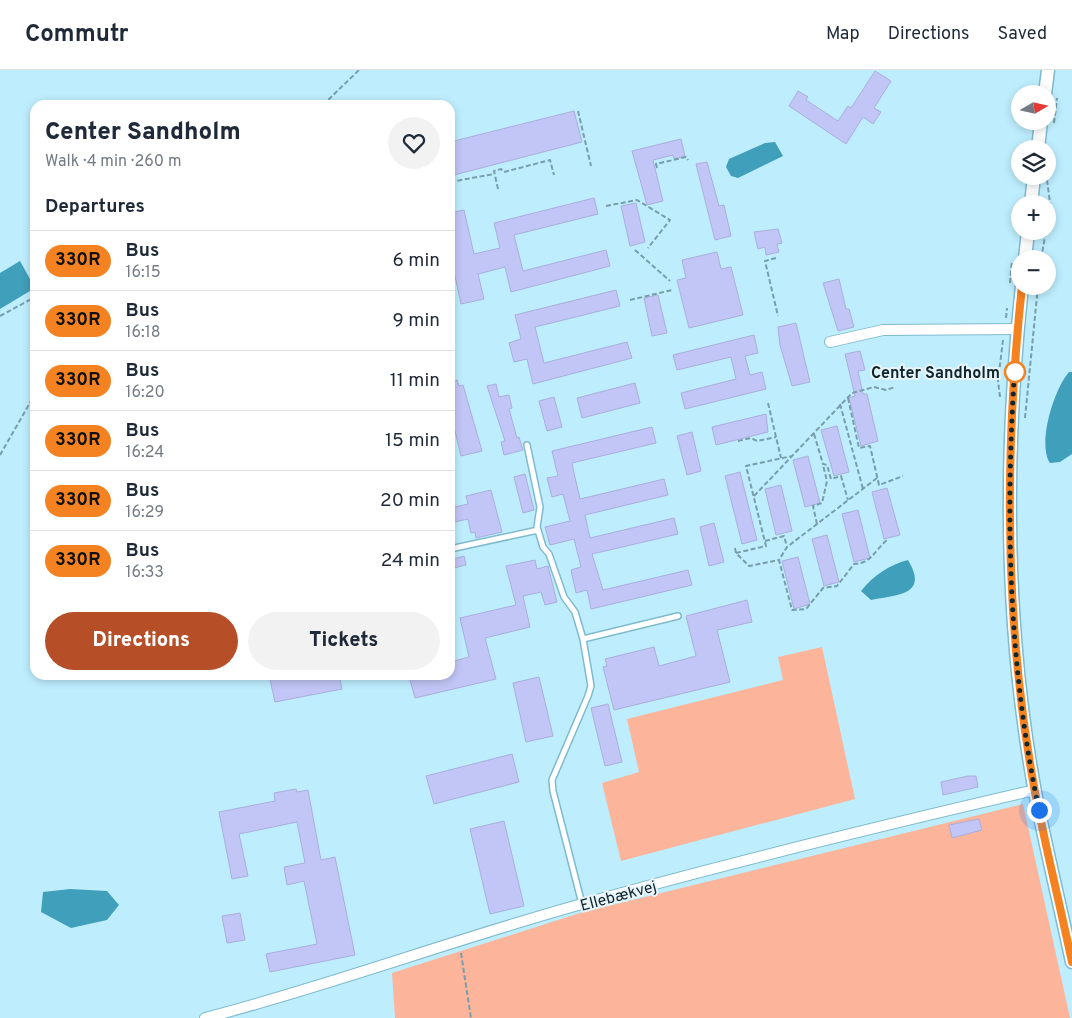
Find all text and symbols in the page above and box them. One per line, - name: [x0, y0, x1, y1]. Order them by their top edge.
- text: Commutr: [25, 20, 128, 50]
- text: Map: [826, 23, 860, 46]
- text: Directions: [888, 23, 970, 46]
- text: Saved: [998, 23, 1047, 46]
- north arrow: [1011, 85, 1056, 130]
- map controls: [1011, 85, 1056, 295]
- button: heart: [388, 117, 440, 169]
- text: Center Sandholm: [45, 118, 241, 148]
- button: layers: [1011, 140, 1056, 185]
- text: Walk · 4 min · 260 m: [45, 152, 181, 172]
- text: Departures: [45, 195, 145, 219]
- button: +: [1011, 195, 1056, 240]
- text: Bus: [126, 239, 159, 263]
- text: 330R: [55, 249, 101, 272]
- text: 6 min: [393, 249, 440, 273]
- button: −: [1011, 250, 1056, 295]
- text: 16:15: [126, 263, 161, 283]
- text: Bus: [126, 299, 159, 323]
- text: 330R: [55, 309, 101, 332]
- text: 9 min: [393, 309, 440, 333]
- text: 16:18: [126, 323, 160, 343]
- text: Bus: [126, 359, 159, 383]
- marker: Center Sandholm: [1004, 361, 1026, 383]
- place label: Center Sandholm: [871, 364, 1000, 384]
- text: 330R: [55, 369, 101, 392]
- text: 11 min: [390, 369, 440, 393]
- text: 16:20: [126, 383, 165, 403]
- text: Bus: [126, 419, 159, 443]
- text: 330R: [55, 429, 101, 452]
- text: 15 min: [385, 429, 440, 453]
- text: 16:24: [126, 443, 164, 463]
- text: Bus: [126, 479, 159, 503]
- text: 330R: [55, 489, 101, 512]
- text: 20 min: [380, 489, 440, 513]
- text: 16:29: [126, 503, 164, 523]
- text: Bus: [126, 539, 159, 563]
- text: 330R: [55, 549, 101, 572]
- text: 24 min: [381, 549, 440, 573]
- text: 16:33: [126, 563, 164, 583]
- button: Directions: [45, 612, 238, 670]
- button: Tickets: [248, 612, 440, 670]
- your location: [1027, 798, 1052, 823]
- street label: Ellebækvej: [578, 877, 659, 917]

